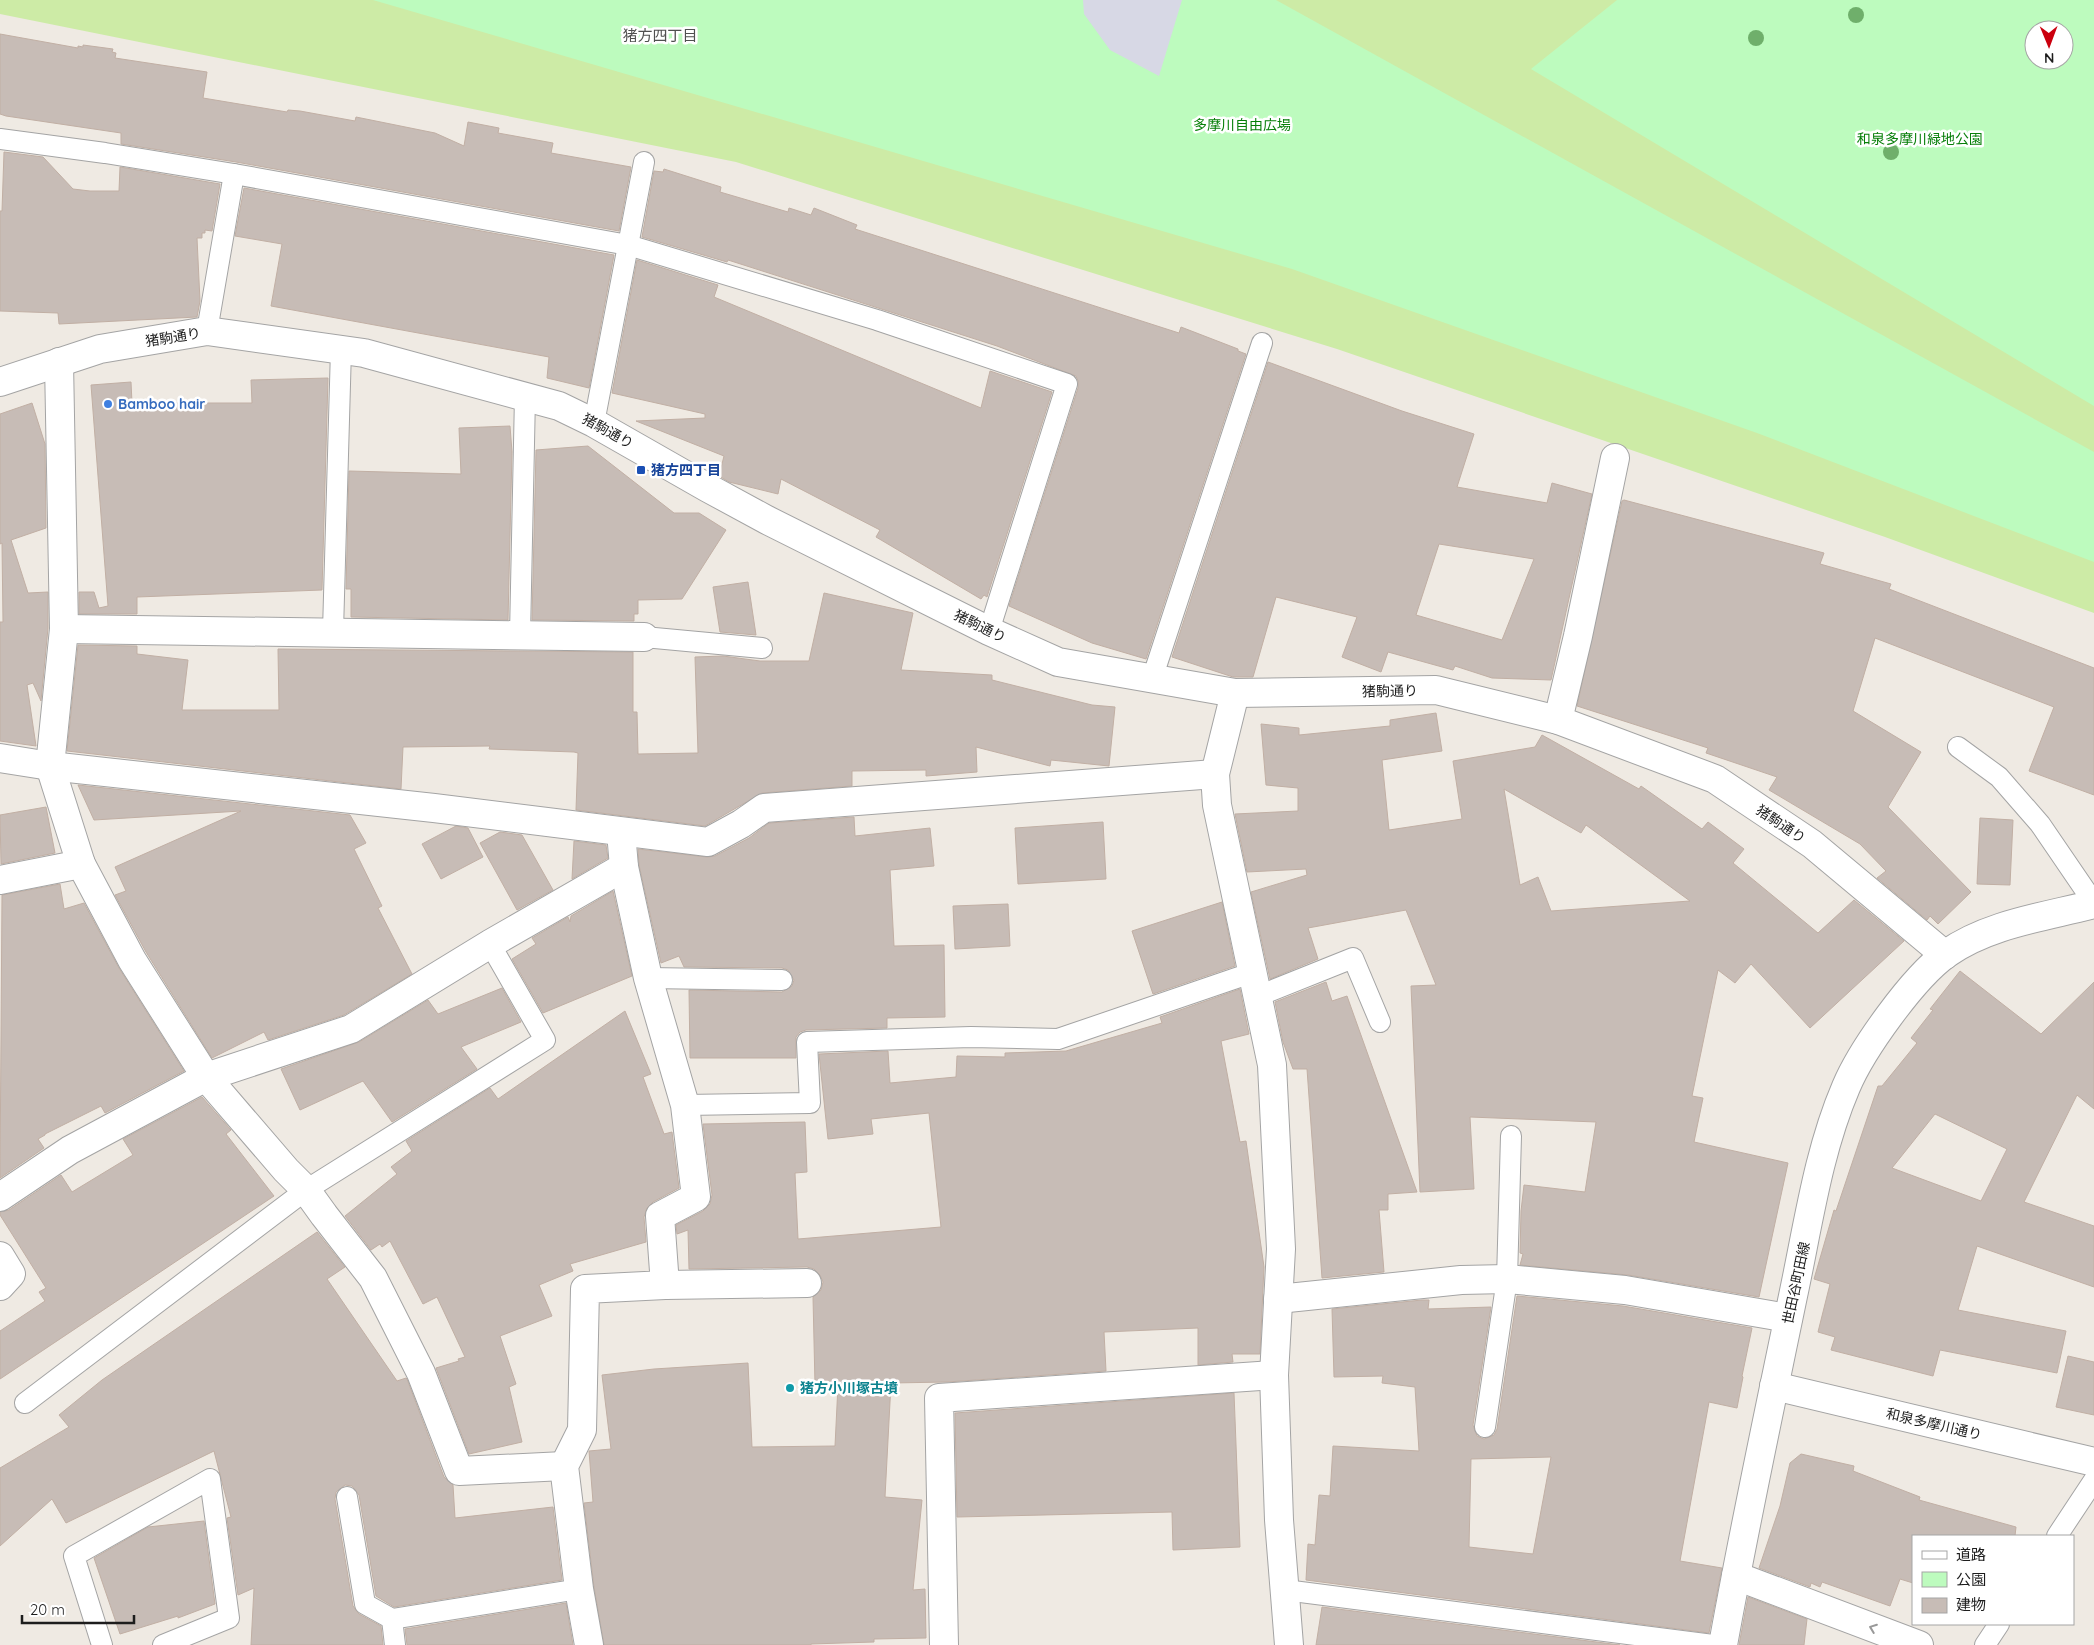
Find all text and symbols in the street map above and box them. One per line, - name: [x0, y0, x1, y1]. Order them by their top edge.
- north arrow: [2024, 20, 2074, 70]
- district label: 猪方四丁目: [622, 26, 698, 45]
- text: N: [2044, 49, 2055, 67]
- park label: 多摩川自由広場: [1193, 116, 1291, 134]
- park label: 和泉多摩川緑地公園: [1857, 130, 1983, 148]
- street label: 猪駒通り: [144, 324, 202, 350]
- place label: Bamboo hair: [118, 395, 205, 413]
- marker: Bamboo hair: [102, 398, 114, 410]
- street label: 猪駒通り: [579, 410, 637, 452]
- place label: 猪方四丁目: [651, 461, 721, 479]
- marker: 猪方四丁目: [635, 464, 647, 476]
- street label: 猪駒通り: [951, 606, 1009, 646]
- street label: 猪駒通り: [1362, 682, 1418, 700]
- street label: 猪駒通り: [1753, 801, 1809, 847]
- street label: 世田谷町田線: [1778, 1240, 1814, 1326]
- place label: 猪方小川塚古墳: [800, 1379, 898, 1397]
- marker: 猪方小川塚古墳: [784, 1382, 796, 1394]
- street label: 和泉多摩川通り: [1884, 1404, 1984, 1444]
- legend: [1912, 1535, 2074, 1625]
- text: 道路: [1956, 1545, 1986, 1564]
- text: 公園: [1956, 1570, 1986, 1589]
- scale bar: [22, 1592, 135, 1624]
- text: 建物: [1956, 1595, 1986, 1614]
- text: 20 m: [30, 1600, 65, 1619]
- one-way arrow: [1869, 1624, 1878, 1634]

